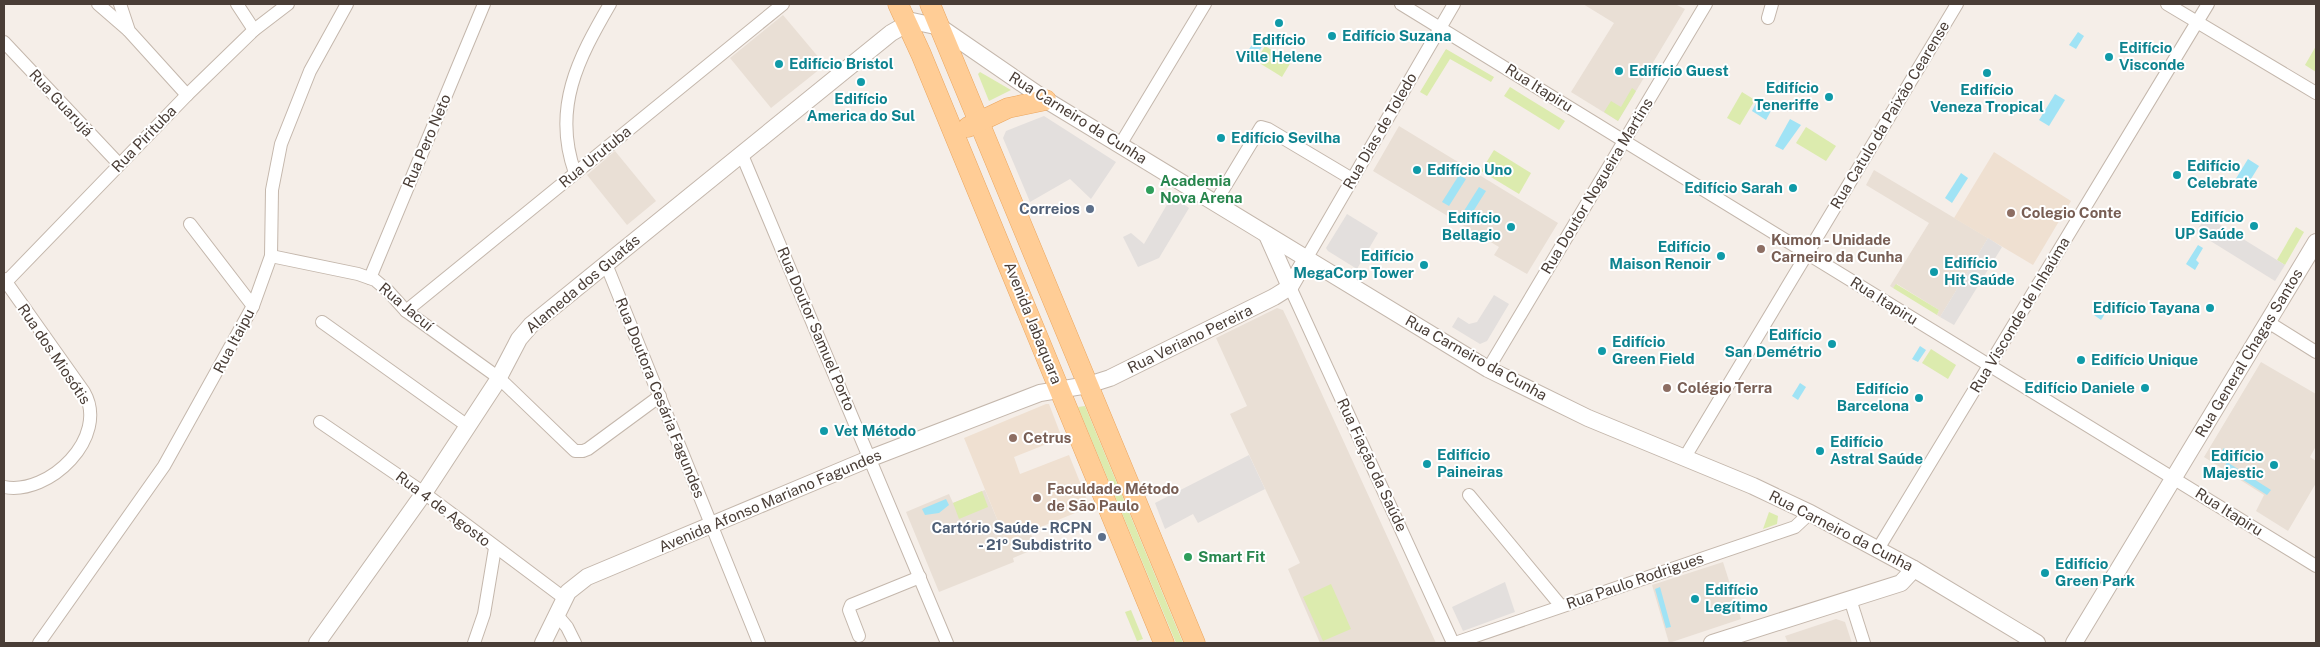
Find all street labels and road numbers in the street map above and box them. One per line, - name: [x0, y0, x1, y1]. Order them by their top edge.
- street label: Rua Catulo da Paixão Cearense: [1827, 18, 1953, 212]
- street label: Rua Itapiru: [1502, 60, 1576, 115]
- street label: Rua Guarujá: [26, 66, 97, 140]
- street label: Rua Carneiro da Cunha: [1006, 68, 1150, 167]
- street label: Rua Dias de Toledo: [1339, 70, 1420, 192]
- street label: Rua Pero Neto: [399, 92, 454, 190]
- street label: Rua Doutor Nogueira Martins: [1537, 95, 1656, 277]
- street label: Rua Pirituba: [108, 102, 179, 175]
- street label: Rua Urutuba: [555, 122, 634, 191]
- street label: Alameda dos Guatás: [522, 231, 643, 336]
- street label: Rua Visconde de Inhaúma: [1966, 234, 2073, 396]
- street label: Rua Doutor Samuel Porto: [774, 244, 859, 413]
- street label: Avenida Jabaquara: [1001, 259, 1066, 386]
- street label: Rua General Chagas Santos: [2191, 265, 2306, 440]
- street label: Rua Itapiru: [1847, 273, 1921, 328]
- street label: Rua Jacuí: [376, 279, 437, 334]
- street label: Rua Doutora Cesária Fagundes: [612, 295, 709, 501]
- street label: Rua dos Miosótis: [15, 300, 94, 407]
- street label: Rua Veriano Pereira: [1125, 301, 1255, 376]
- street label: Rua Itaipu: [210, 306, 258, 376]
- street label: Rua Carneiro da Cunha: [1403, 312, 1550, 404]
- street label: Rua Fiação da Saúde: [1334, 395, 1411, 534]
- street label: Avenida Afonso Mariano Fagundes: [656, 446, 884, 555]
- street label: Rua 4 de Agosto: [393, 468, 494, 550]
- street label: Rua Itapiru: [2192, 484, 2266, 539]
- street label: Rua Carneiro da Cunha: [1766, 487, 1916, 574]
- street label: Rua Paulo Rodrigues: [1564, 549, 1706, 612]

